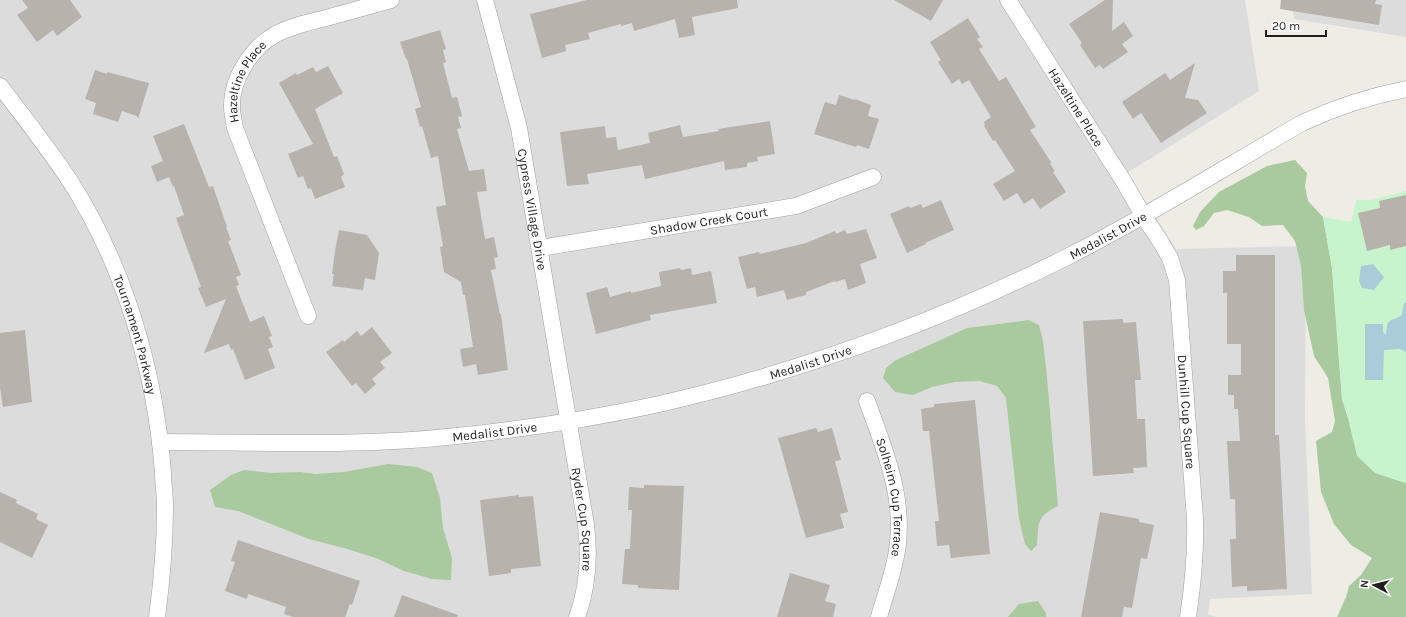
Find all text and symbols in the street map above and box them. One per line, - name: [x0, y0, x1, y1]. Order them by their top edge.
- scale bar: [1266, 12, 1326, 38]
- text: 20 m: [1272, 19, 1300, 33]
- street label: Hazeltine Place: [225, 37, 269, 124]
- street label: Hazeltine Place: [1045, 65, 1107, 150]
- street label: Cypress Village Drive: [515, 148, 550, 272]
- street label: Shadow Creek Court: [649, 204, 769, 238]
- street label: Medalist Drive: [1067, 208, 1150, 262]
- street label: Tournament Parkway: [111, 273, 159, 396]
- street label: Medalist Drive: [768, 342, 854, 383]
- street label: Dunhill Cup Square: [1175, 354, 1198, 470]
- street label: Medalist Drive: [451, 419, 538, 444]
- street label: Solheim Cup Terrace: [873, 436, 906, 558]
- street label: Ryder Cup Square: [568, 466, 595, 572]
- north arrow: [1354, 565, 1394, 605]
- text: N: [1358, 579, 1372, 589]

